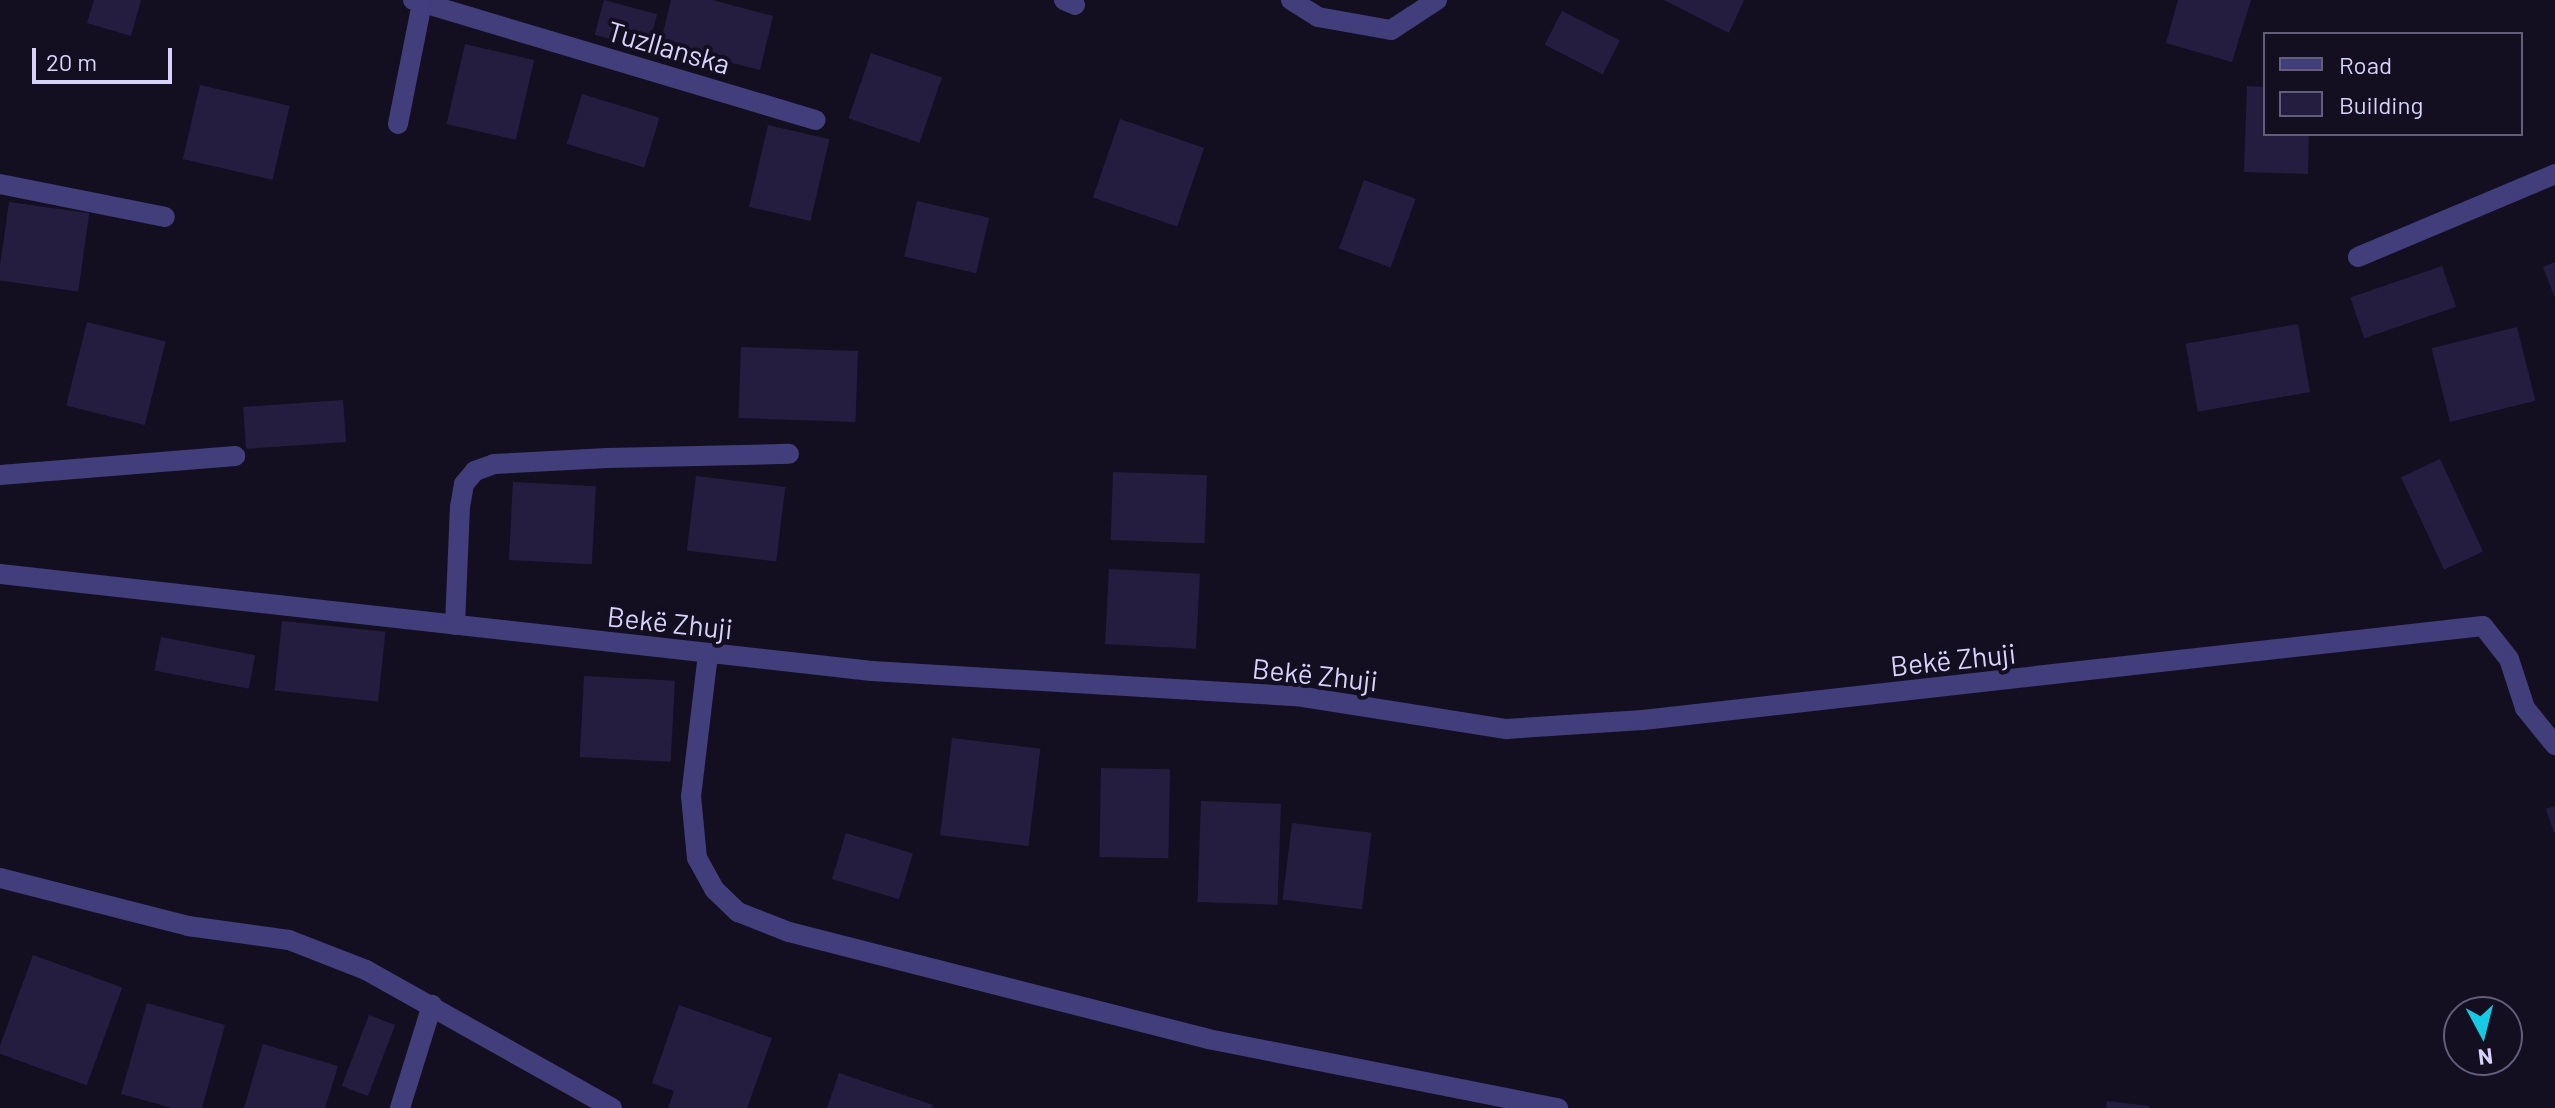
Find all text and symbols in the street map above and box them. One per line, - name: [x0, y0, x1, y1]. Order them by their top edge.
- street label: Tuzllanska: [604, 13, 734, 81]
- scale bar: [36, 32, 176, 82]
- legend: [2263, 32, 2523, 136]
- text: 20 m: [46, 47, 97, 76]
- text: Road: [2339, 50, 2392, 79]
- text: Building: [2339, 90, 2423, 119]
- street label: Bekë Zhuji: [606, 599, 734, 645]
- street label: Bekë Zhuji: [1889, 636, 2017, 682]
- street label: Bekë Zhuji: [1251, 651, 1379, 697]
- north arrow: [2443, 996, 2523, 1076]
- text: N: [2477, 1044, 2495, 1072]

